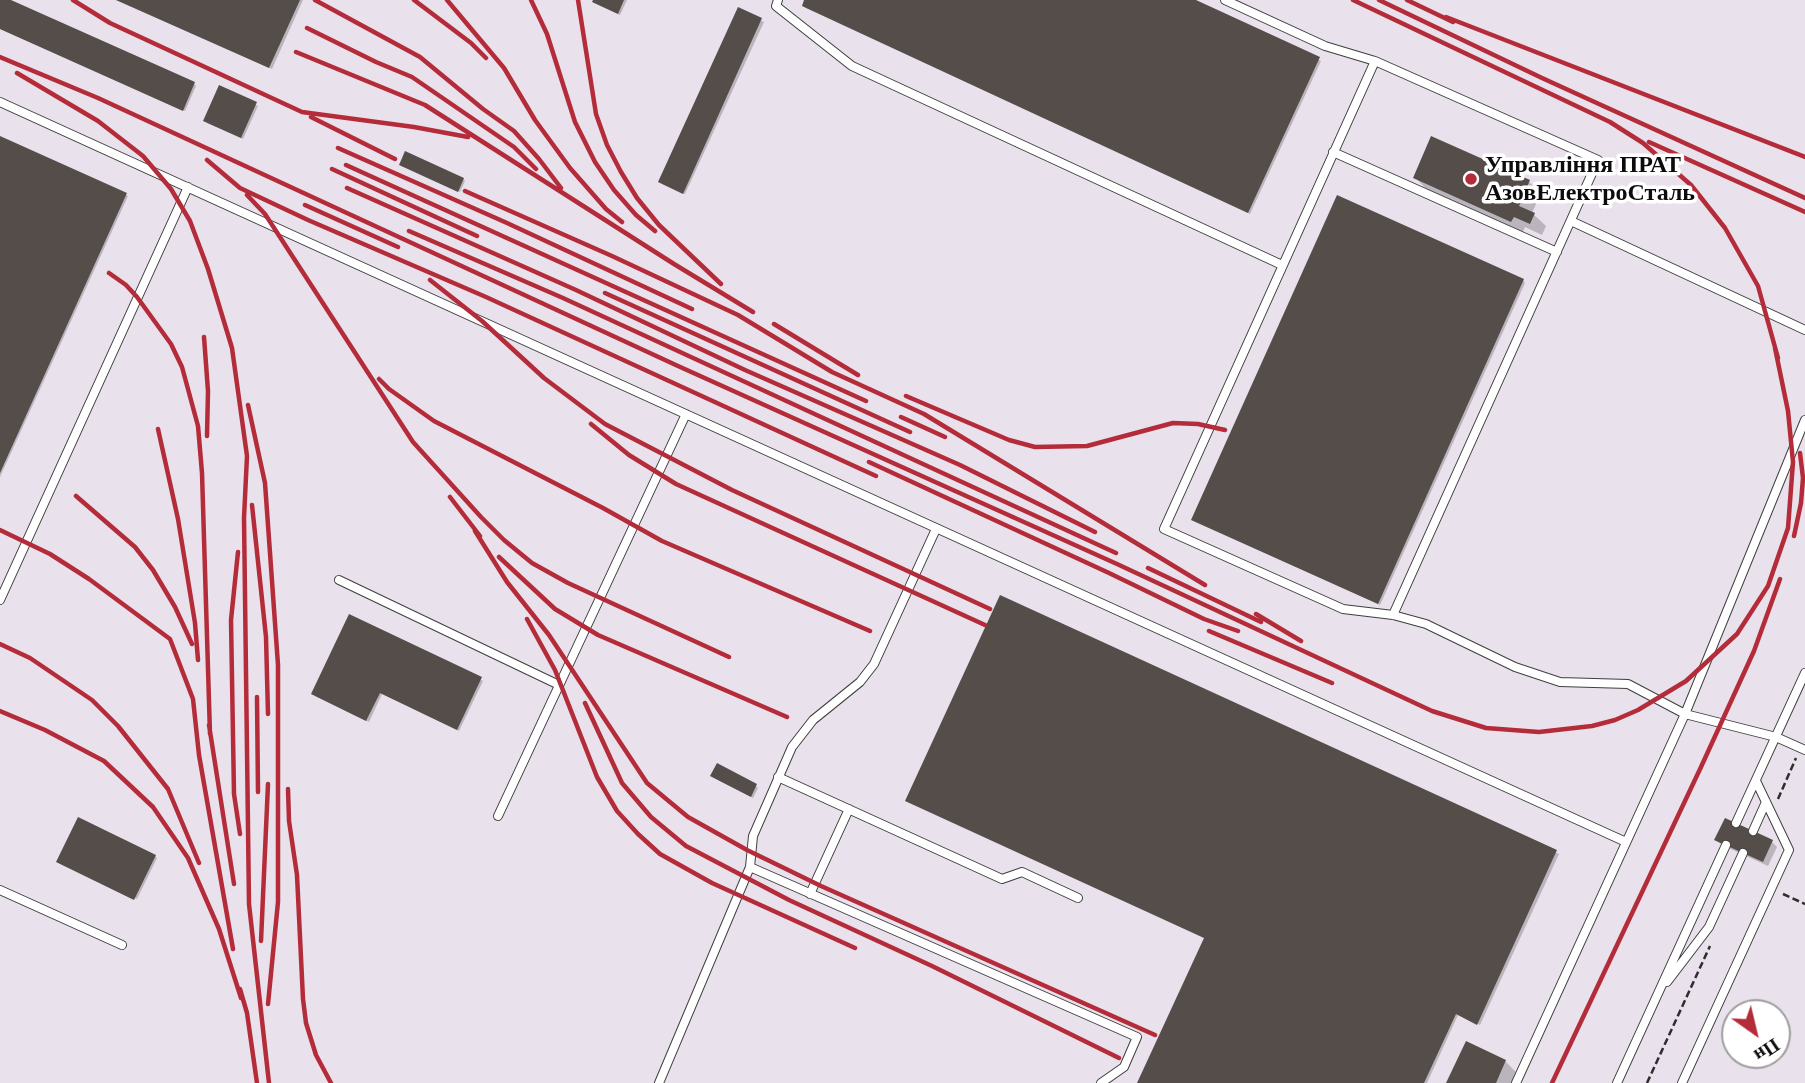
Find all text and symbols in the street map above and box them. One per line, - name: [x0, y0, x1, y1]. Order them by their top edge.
- place label: Управління ПРАТ АзовЕлектроСталь: [1485, 151, 1695, 207]
- marker: Управління ПРАТ АзовЕлектроСталь: [1463, 171, 1479, 187]
- north arrow: [1721, 999, 1791, 1069]
- text: Пн: [1750, 1033, 1784, 1067]

